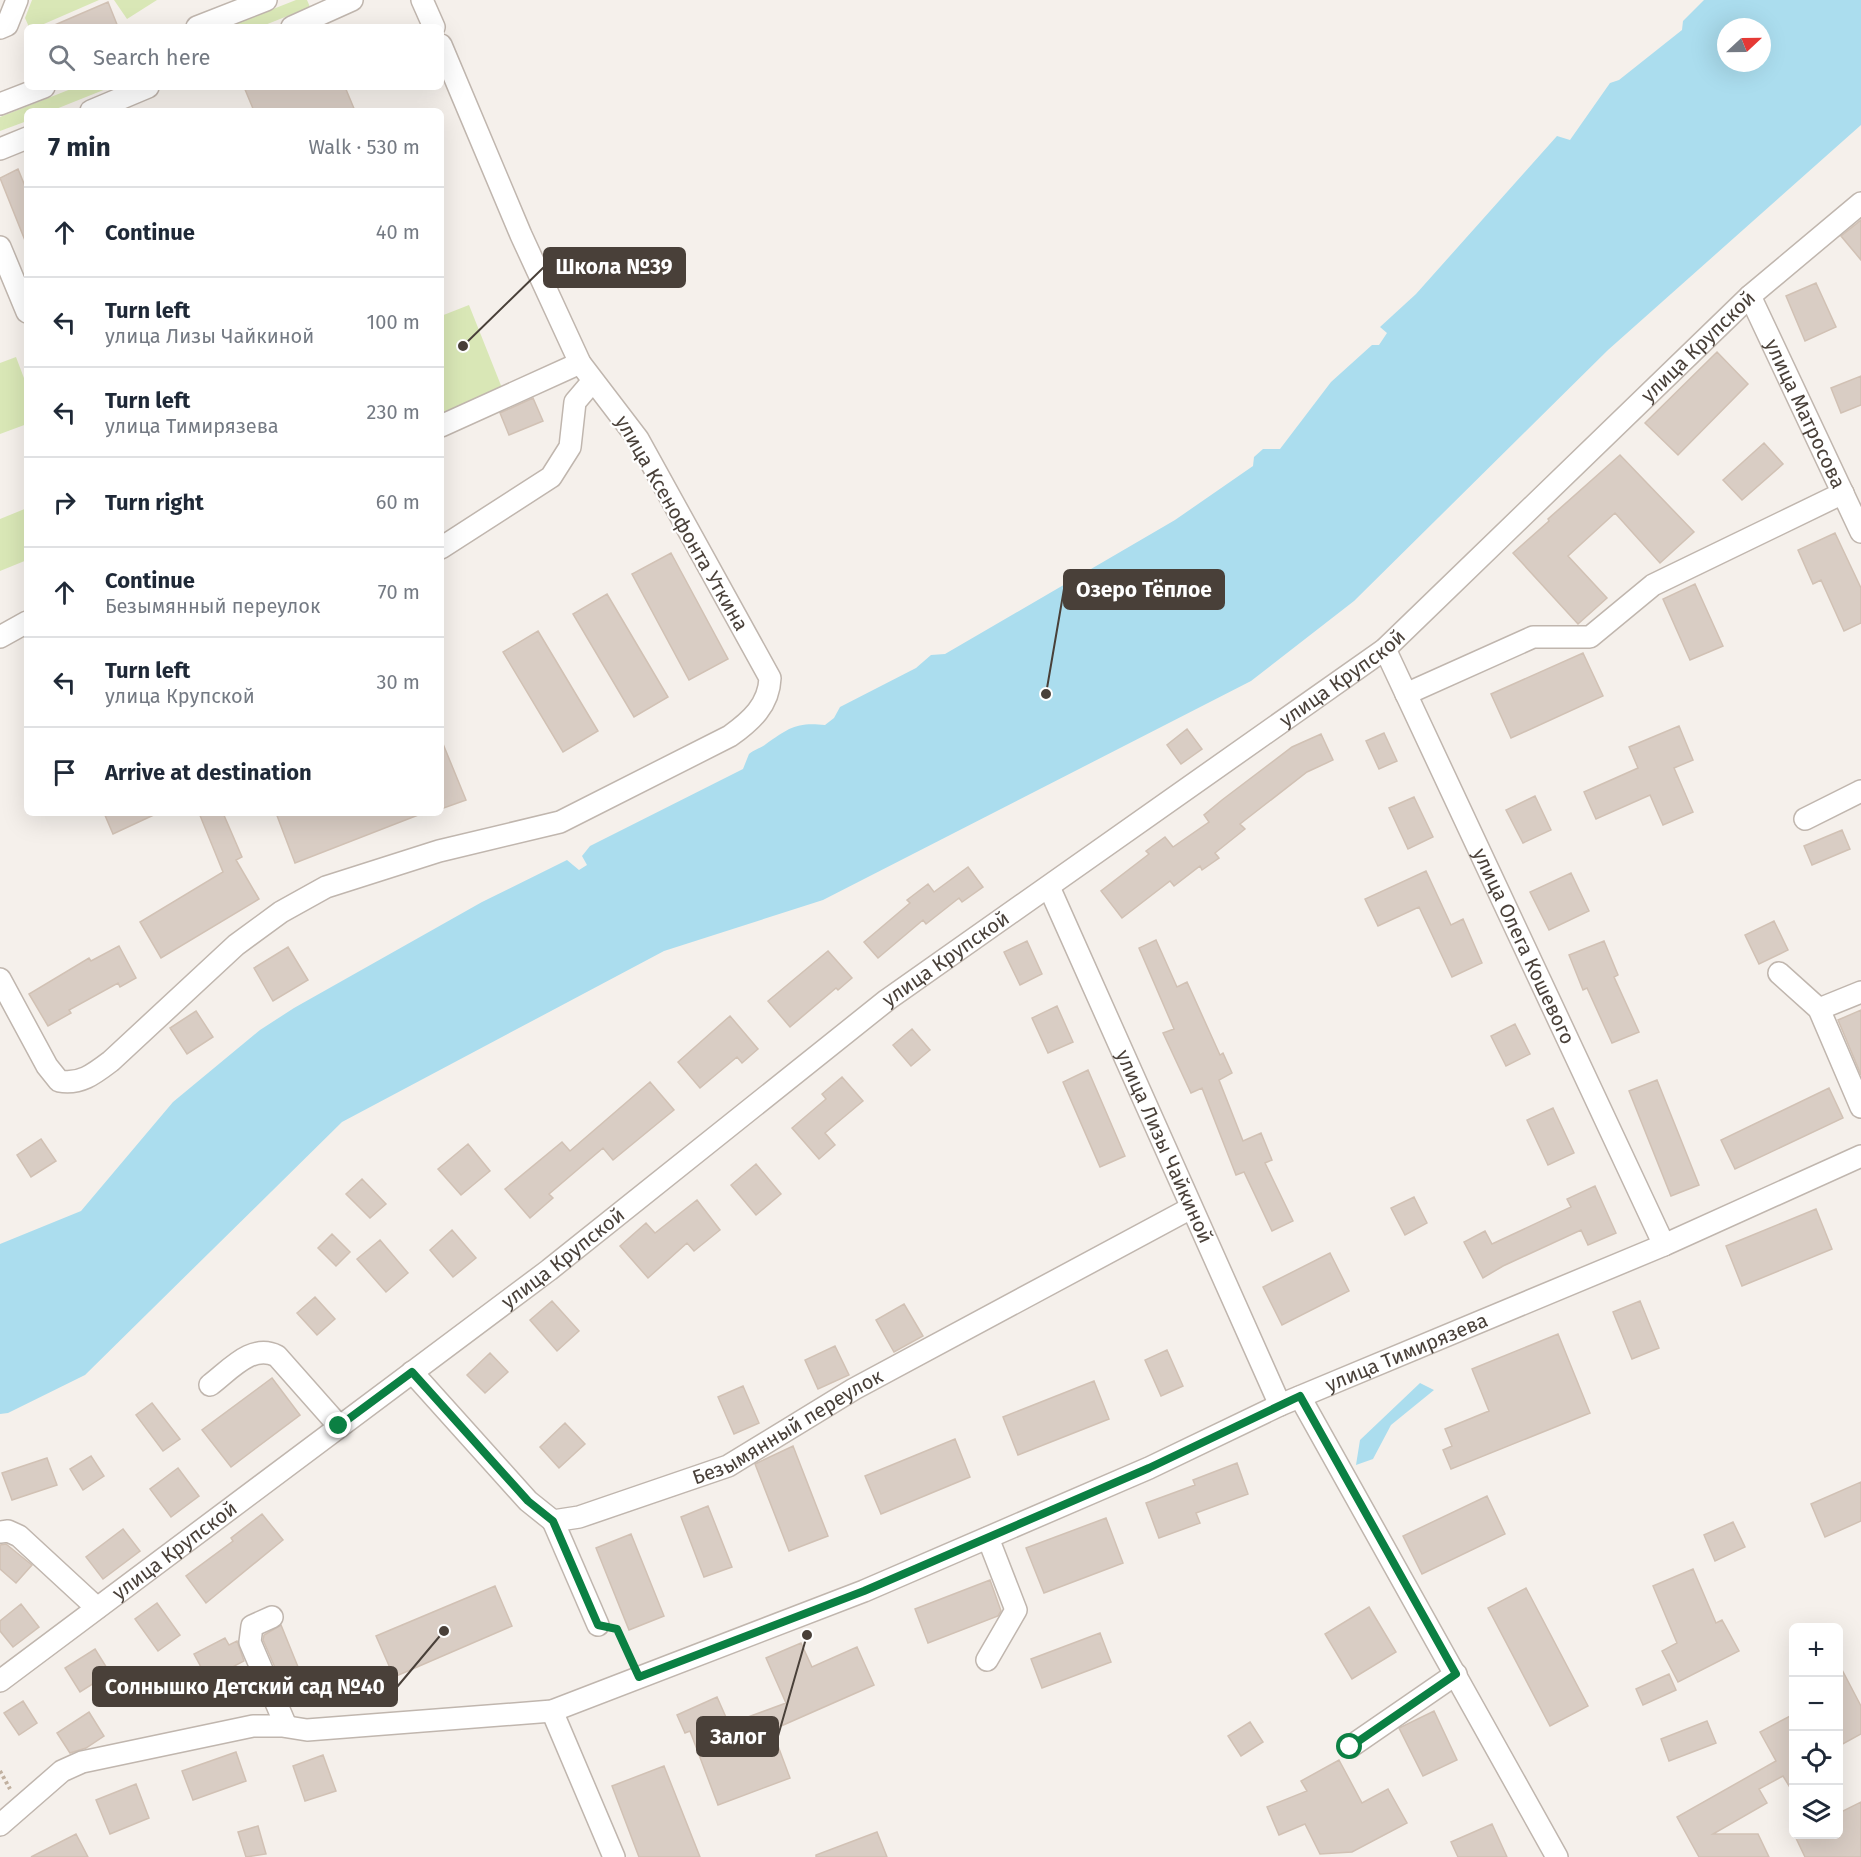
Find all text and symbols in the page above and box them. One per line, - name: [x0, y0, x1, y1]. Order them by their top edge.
- north arrow: [1717, 18, 1771, 72]
- search box: [24, 24, 444, 90]
- icon: search: [45, 41, 78, 74]
- text: Search here: [93, 44, 211, 71]
- text: 7 min: [48, 132, 111, 163]
- text: Walk · 530 m: [308, 135, 420, 159]
- icon: ahead: [48, 216, 81, 249]
- text: Continue: [105, 219, 195, 246]
- text: 40 m: [376, 220, 420, 244]
- callout: Школа №39: [544, 248, 685, 287]
- text: Школа №39: [555, 254, 673, 280]
- street label: улица Крупской: [1636, 286, 1760, 407]
- text: Turn left: [105, 297, 190, 324]
- icon: left: [48, 306, 81, 339]
- text: 100 m: [367, 310, 420, 334]
- text: улица Лизы Чайкиной: [105, 324, 314, 348]
- street label: улица Матросова: [1760, 335, 1851, 492]
- text: Turn left: [105, 387, 190, 414]
- icon: left: [48, 396, 81, 429]
- text: 230 m: [367, 400, 420, 424]
- street label: улица Ксенофонта Уткина: [610, 411, 754, 635]
- text: улица Тимирязева: [105, 414, 279, 438]
- icon: right: [48, 486, 81, 519]
- text: Turn right: [105, 489, 204, 516]
- text: 60 m: [376, 490, 420, 514]
- text: Continue: [105, 567, 195, 594]
- callout: Озеро Тёплое: [1064, 570, 1224, 609]
- icon: ahead: [48, 576, 81, 609]
- text: Озеро Тёплое: [1076, 577, 1212, 603]
- text: 70 m: [378, 580, 420, 604]
- text: Безымянный переулок: [105, 594, 320, 618]
- street label: улица Крупской: [1275, 624, 1410, 732]
- text: Turn left: [105, 657, 190, 684]
- icon: left: [48, 666, 81, 699]
- text: 30 m: [376, 670, 420, 694]
- text: улица Крупской: [105, 684, 255, 708]
- icon: arrive: [48, 756, 81, 789]
- text: Arrive at destination: [105, 759, 312, 786]
- street label: улица Олега Кошевого: [1468, 844, 1580, 1048]
- street label: улица Крупской: [877, 906, 1014, 1012]
- street label: улица Лизы Чайкиной: [1111, 1046, 1218, 1247]
- street label: улица Крупской: [496, 1203, 629, 1314]
- street label: улица Тимирязева: [1322, 1308, 1491, 1397]
- street label: Безымянный переулок: [689, 1364, 887, 1489]
- route end: [325, 1412, 351, 1438]
- street label: улица Крупской: [107, 1496, 242, 1605]
- map controls: [1789, 1623, 1843, 1839]
- button: +: [1789, 1623, 1843, 1677]
- callout: Солнышко Детский сад №40: [93, 1667, 397, 1706]
- text: Солнышко Детский сад №40: [105, 1674, 385, 1700]
- button: −: [1789, 1677, 1843, 1731]
- callout: Залог: [697, 1717, 778, 1756]
- text: Залог: [709, 1724, 767, 1750]
- button: locate: [1789, 1731, 1843, 1785]
- route start: [1336, 1733, 1362, 1759]
- button: layers: [1789, 1785, 1843, 1839]

